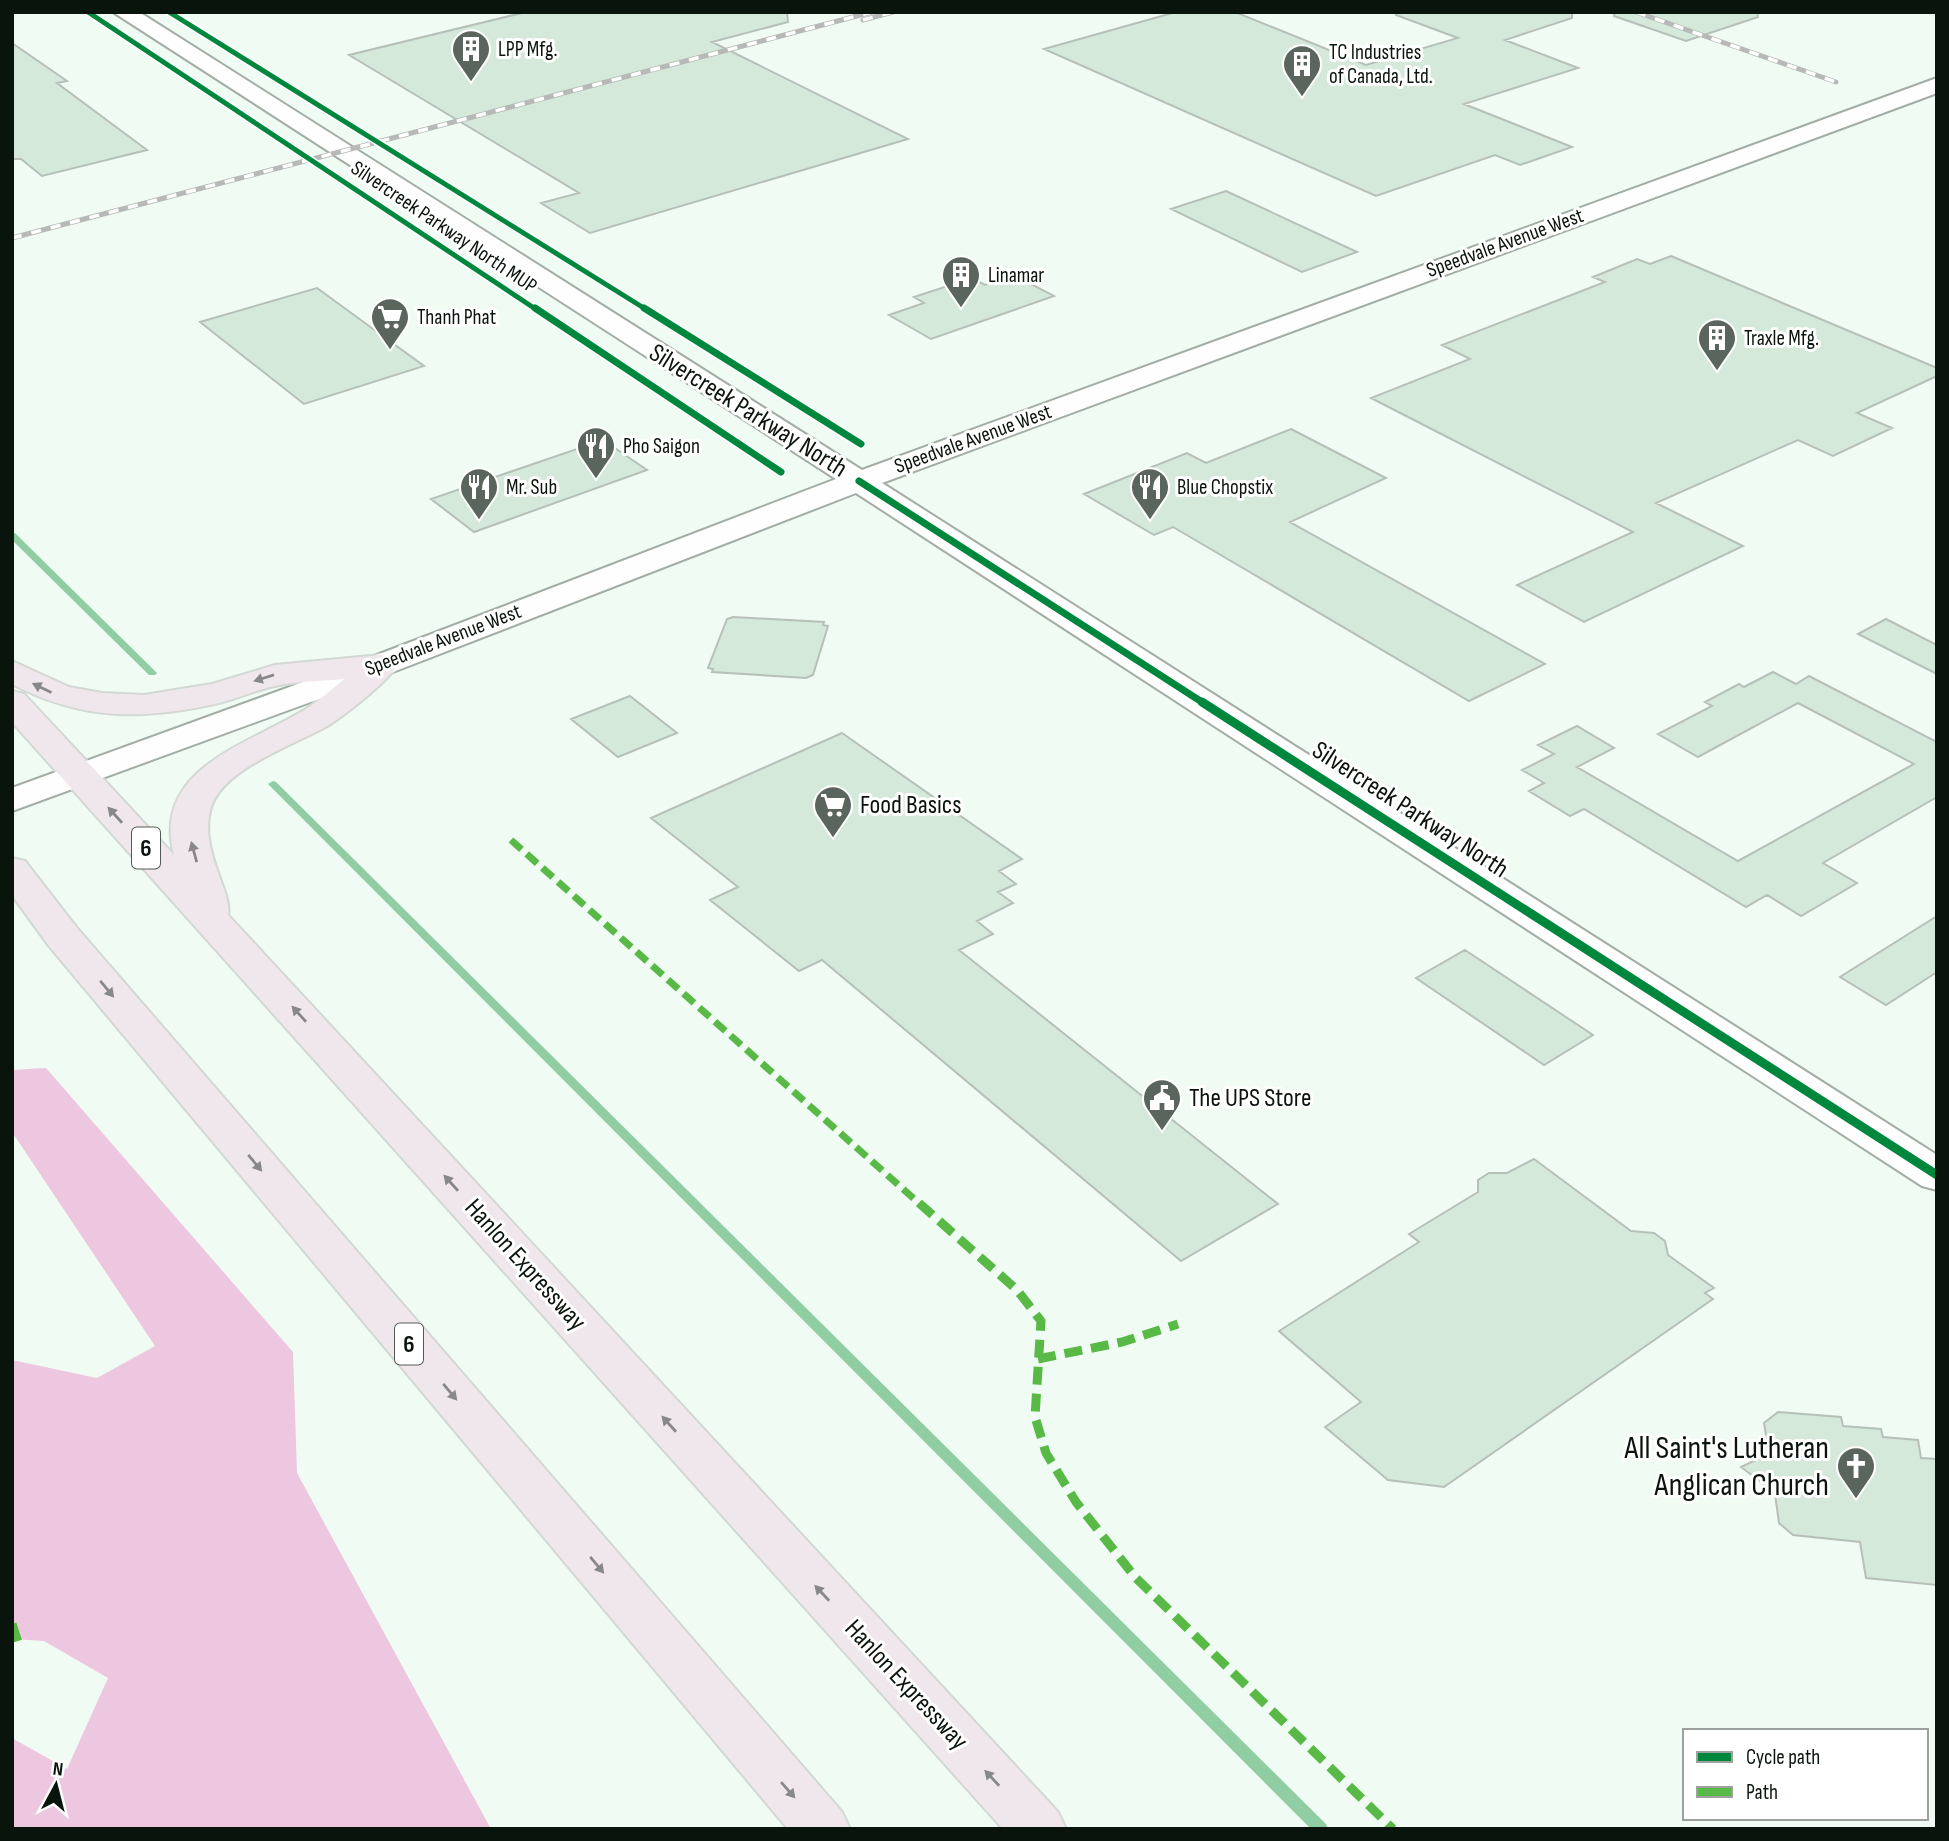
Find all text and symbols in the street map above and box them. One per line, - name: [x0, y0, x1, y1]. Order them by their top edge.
- building icon: LPP Mfg.: [450, 28, 492, 83]
- place label: LPP Mfg.: [498, 37, 557, 62]
- place label: TC Industries of Canada, Ltd.: [1329, 40, 1433, 89]
- building icon: TC Industries of Canada, Ltd.: [1281, 43, 1323, 98]
- street label: Silvercreek Parkway North MUP: [346, 155, 542, 299]
- street label: Speedvale Avenue West: [1423, 203, 1587, 283]
- building icon: Linamar: [940, 254, 982, 309]
- place label: Linamar: [988, 263, 1044, 288]
- supermarket icon: Thanh Phat: [369, 296, 411, 351]
- place label: Thanh Phat: [417, 305, 496, 330]
- building icon: Traxle Mfg.: [1696, 317, 1738, 372]
- place label: Traxle Mfg.: [1744, 326, 1819, 351]
- street label: Silvercreek Parkway North: [643, 338, 853, 484]
- street label: Speedvale Avenue West: [891, 399, 1055, 479]
- restaurant icon: Pho Saigon: [575, 425, 617, 480]
- place label: Pho Saigon: [623, 434, 700, 459]
- restaurant icon: Mr. Sub: [458, 466, 500, 521]
- restaurant icon: Blue Chopstix: [1129, 466, 1171, 521]
- place label: Mr. Sub: [506, 475, 557, 500]
- place label: Blue Chopstix: [1177, 475, 1273, 500]
- street label: Speedvale Avenue West: [361, 599, 525, 681]
- one-way arrow: [254, 674, 275, 684]
- one-way arrow: [32, 682, 52, 693]
- street label: Silvercreek Parkway North: [1306, 735, 1514, 885]
- supermarket icon: Food Basics: [812, 784, 854, 839]
- place label: Food Basics: [860, 790, 962, 821]
- one-way arrow: [108, 806, 123, 823]
- road number: 6: [132, 828, 160, 868]
- one-way arrow: [188, 841, 199, 863]
- one-way arrow: [99, 981, 114, 998]
- one-way arrow: [291, 1005, 307, 1023]
- public building icon: The UPS Store: [1141, 1077, 1183, 1132]
- place label: The UPS Store: [1189, 1083, 1311, 1114]
- one-way arrow: [247, 1153, 262, 1171]
- one-way arrow: [443, 1174, 459, 1192]
- street label: Hanlon Expressway: [458, 1193, 592, 1337]
- road number: 6: [395, 1324, 423, 1364]
- one-way arrow: [442, 1383, 457, 1401]
- one-way arrow: [661, 1416, 677, 1433]
- place label: All Saint's Lutheran Anglican Church: [1623, 1429, 1829, 1505]
- church icon: All Saint's Lutheran Anglican Church: [1835, 1445, 1877, 1500]
- one-way arrow: [589, 1557, 604, 1574]
- one-way arrow: [814, 1585, 830, 1602]
- street label: Hanlon Expressway: [838, 1614, 974, 1756]
- legend: [1683, 1729, 1928, 1820]
- text: Cycle path: [1746, 1745, 1820, 1770]
- north arrow: [21, 1750, 91, 1820]
- text: N: [51, 1758, 64, 1782]
- one-way arrow: [984, 1769, 1000, 1787]
- text: Path: [1746, 1780, 1778, 1805]
- one-way arrow: [780, 1781, 795, 1798]

